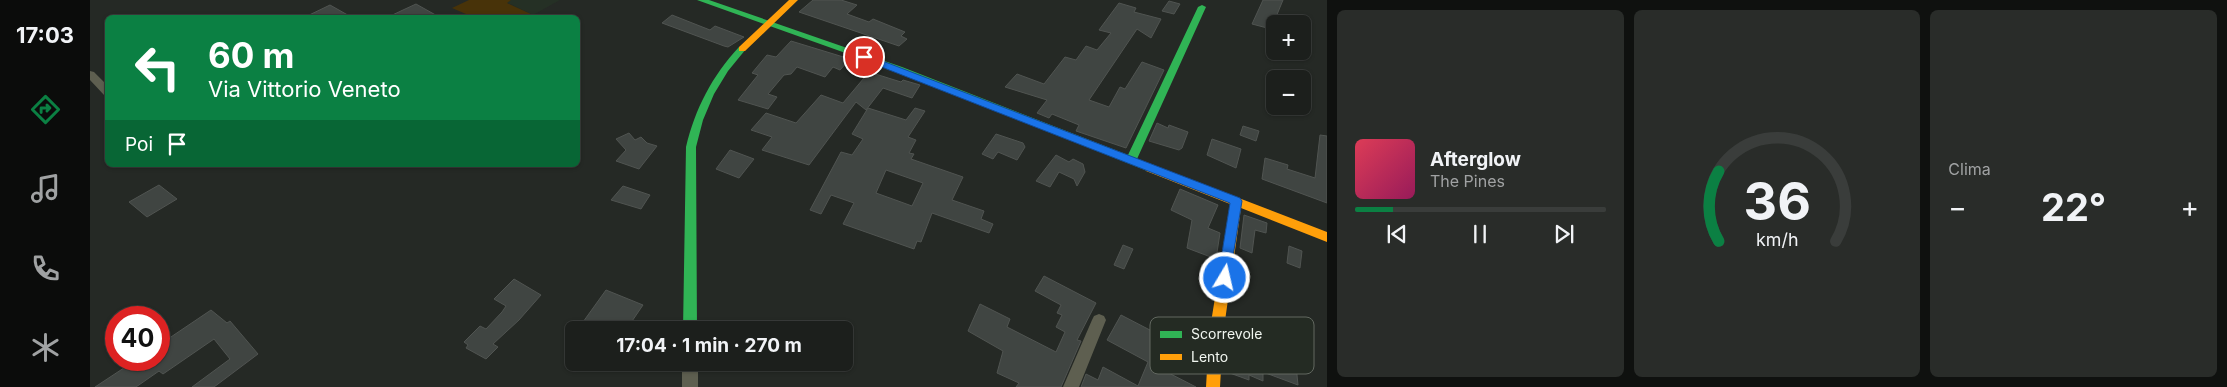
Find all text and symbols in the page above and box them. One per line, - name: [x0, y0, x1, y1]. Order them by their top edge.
- map controls: [1266, 15, 1311, 115]
- button: +: [1266, 15, 1311, 60]
- text: 17:03: [16, 22, 74, 48]
- text: 60 m: [208, 34, 295, 76]
- icon: left: [125, 35, 190, 100]
- pin: [843, 36, 885, 78]
- icon: arrive: [850, 43, 878, 71]
- button: −: [1266, 70, 1311, 115]
- text: Via Vittorio Veneto: [208, 76, 401, 102]
- icon: directions: [28, 92, 63, 127]
- icon: arrive: [163, 130, 191, 158]
- text: Poi: [125, 133, 153, 156]
- text: Afterglow: [1430, 148, 1521, 171]
- text: Clima: [1948, 159, 1991, 179]
- text: 36: [1743, 170, 1811, 233]
- icon: music: [28, 171, 63, 206]
- text: The Pines: [1430, 171, 1505, 191]
- text: 22°: [2041, 184, 2106, 230]
- text: −: [1948, 190, 1967, 224]
- text: +: [2180, 190, 2199, 224]
- icon: previous: [1383, 220, 1411, 248]
- icon: pause: [1466, 220, 1494, 248]
- icon: next: [1550, 220, 1578, 248]
- text: km/h: [1756, 229, 1798, 250]
- icon: phone: [28, 251, 63, 286]
- position arrow: [1198, 251, 1250, 303]
- speed limit sign: 40: [105, 306, 170, 371]
- legend: [1150, 317, 1314, 374]
- text: Scorrevole: [1191, 325, 1262, 342]
- icon: climate: [28, 330, 63, 365]
- text: 17:04 · 1 min · 270 m: [616, 334, 802, 357]
- text: Lento: [1191, 348, 1228, 365]

